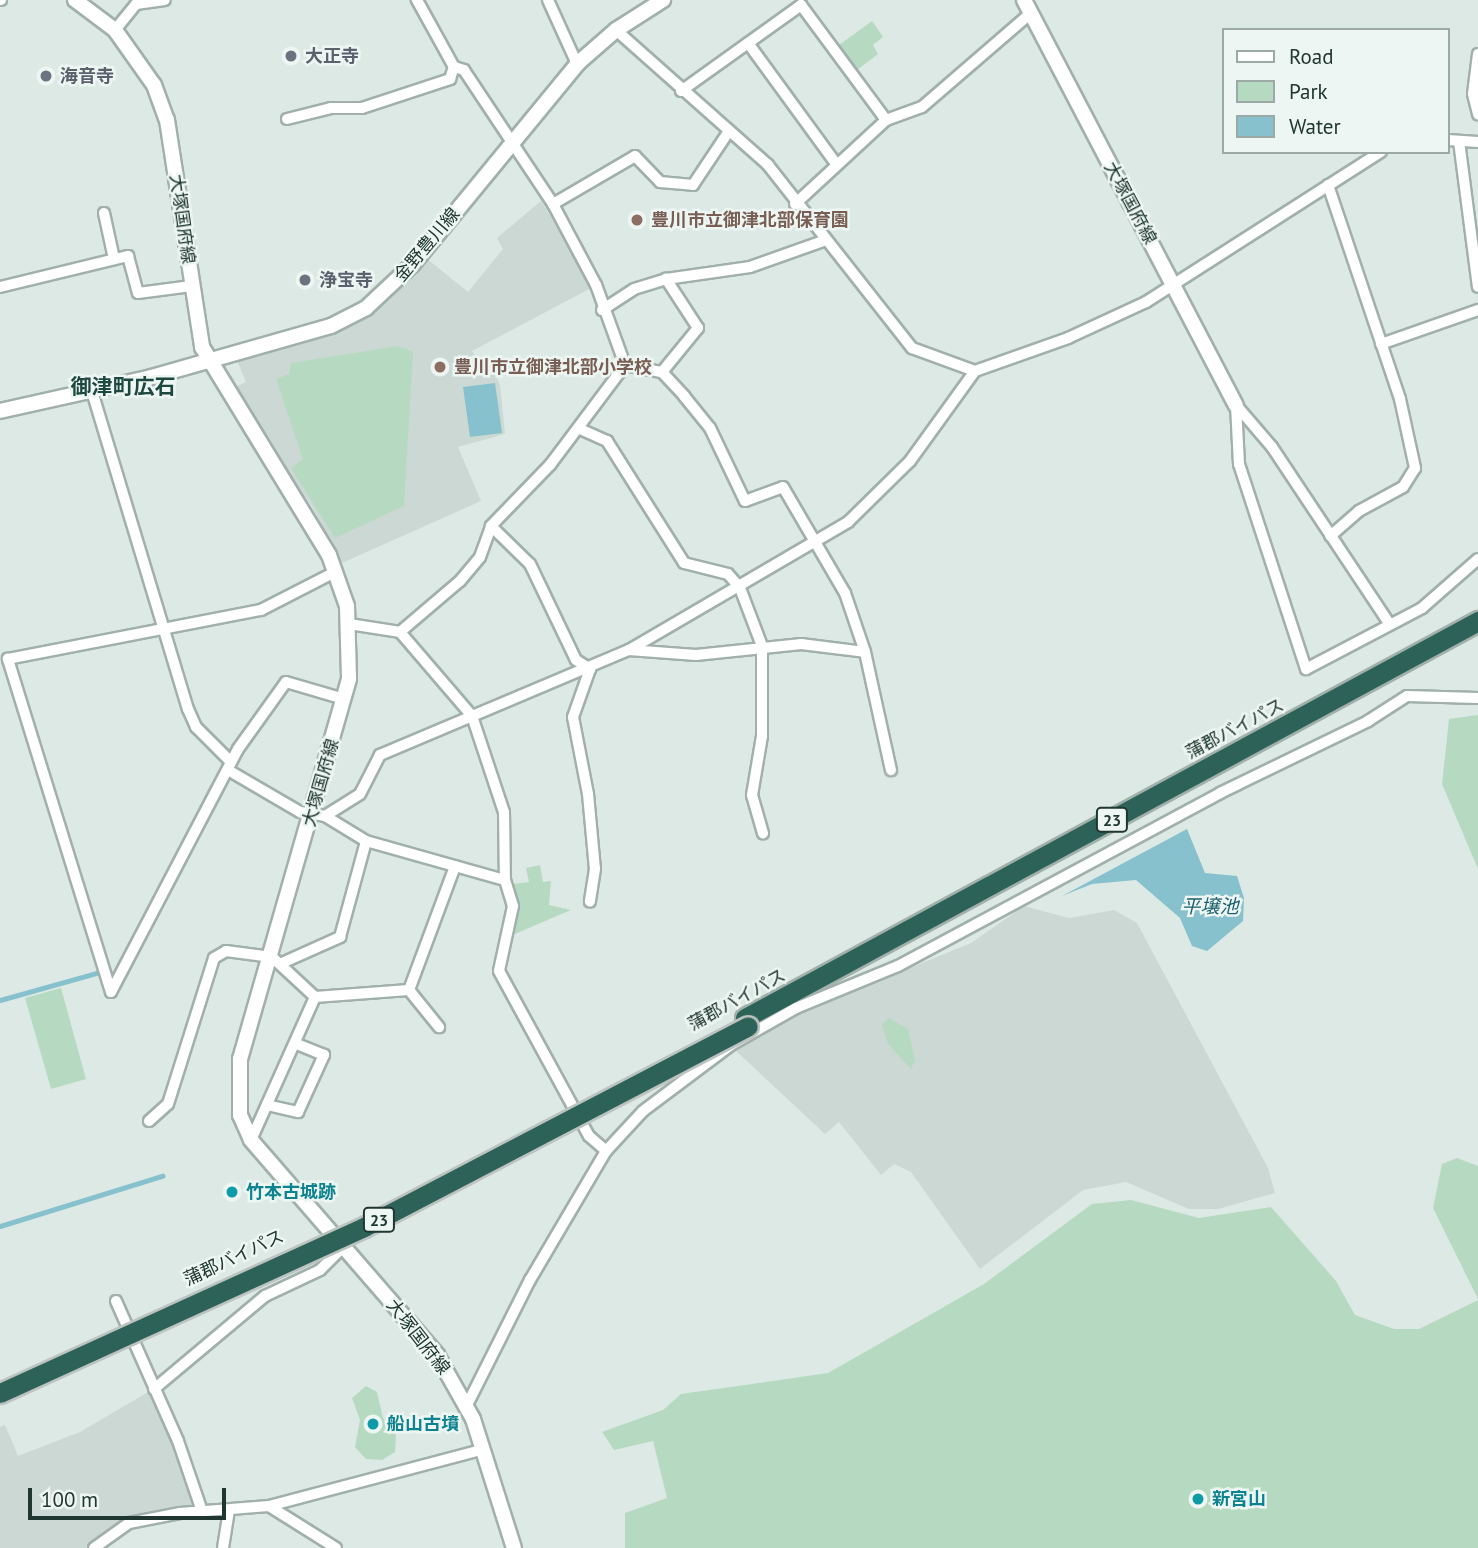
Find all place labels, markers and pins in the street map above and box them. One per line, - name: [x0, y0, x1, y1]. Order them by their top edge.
- place label: 大正寺: [305, 45, 359, 67]
- marker: 大正寺: [283, 48, 299, 64]
- place label: 海音寺: [60, 65, 114, 87]
- marker: 海音寺: [38, 68, 54, 84]
- place label: 豊川市立御津北部保育園: [651, 209, 849, 231]
- marker: 豊川市立御津北部保育園: [629, 212, 645, 228]
- place label: 浄宝寺: [319, 269, 373, 291]
- marker: 浄宝寺: [297, 272, 313, 288]
- place label: 豊川市立御津北部小学校: [454, 356, 652, 378]
- marker: 豊川市立御津北部小学校: [432, 359, 448, 375]
- place label: 竹本古城跡: [246, 1181, 336, 1203]
- marker: 竹本古城跡: [224, 1184, 240, 1200]
- place label: 船山古墳: [387, 1413, 459, 1435]
- marker: 船山古墳: [365, 1416, 381, 1432]
- place label: 新宮山: [1212, 1488, 1266, 1510]
- marker: 新宮山: [1190, 1491, 1206, 1507]

